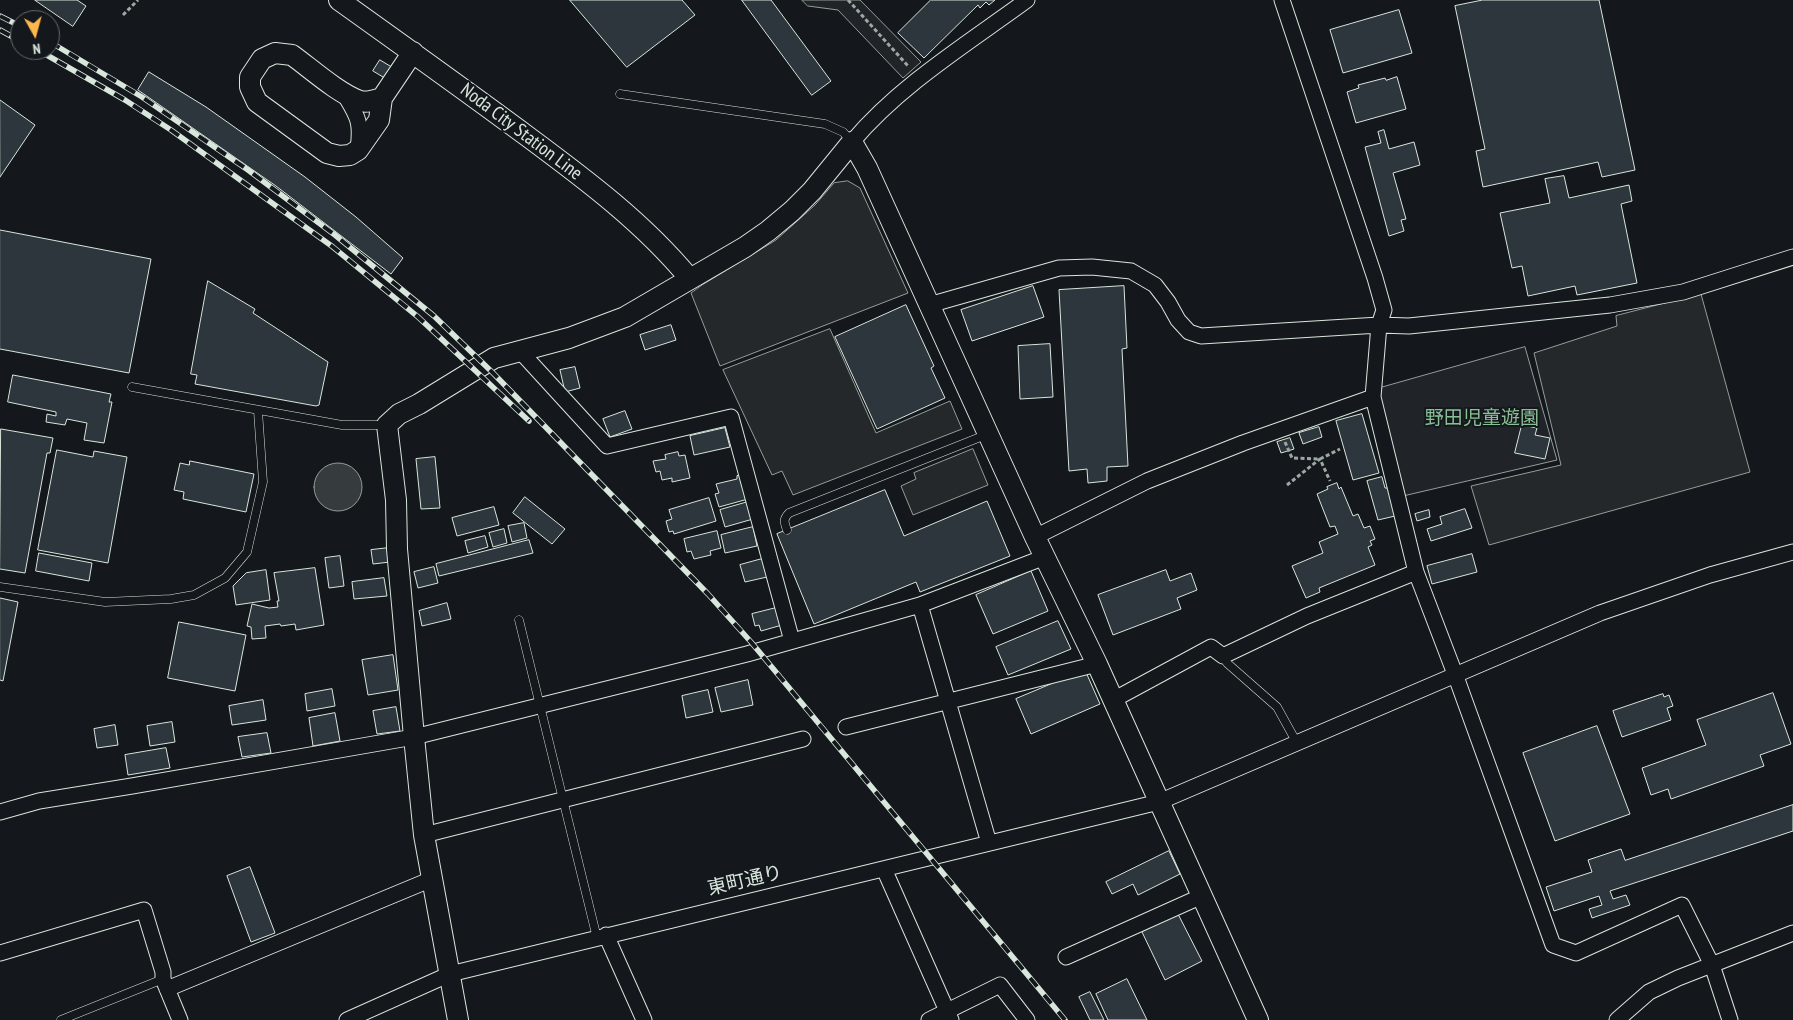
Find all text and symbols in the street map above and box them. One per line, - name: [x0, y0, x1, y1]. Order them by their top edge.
- north arrow: [10, 10, 60, 60]
- text: N: [32, 40, 42, 58]
- street label: Noda City Station Line: [456, 79, 586, 185]
- park label: 野田児童遊園: [1425, 408, 1539, 430]
- street label: 東町通り: [705, 861, 785, 901]

